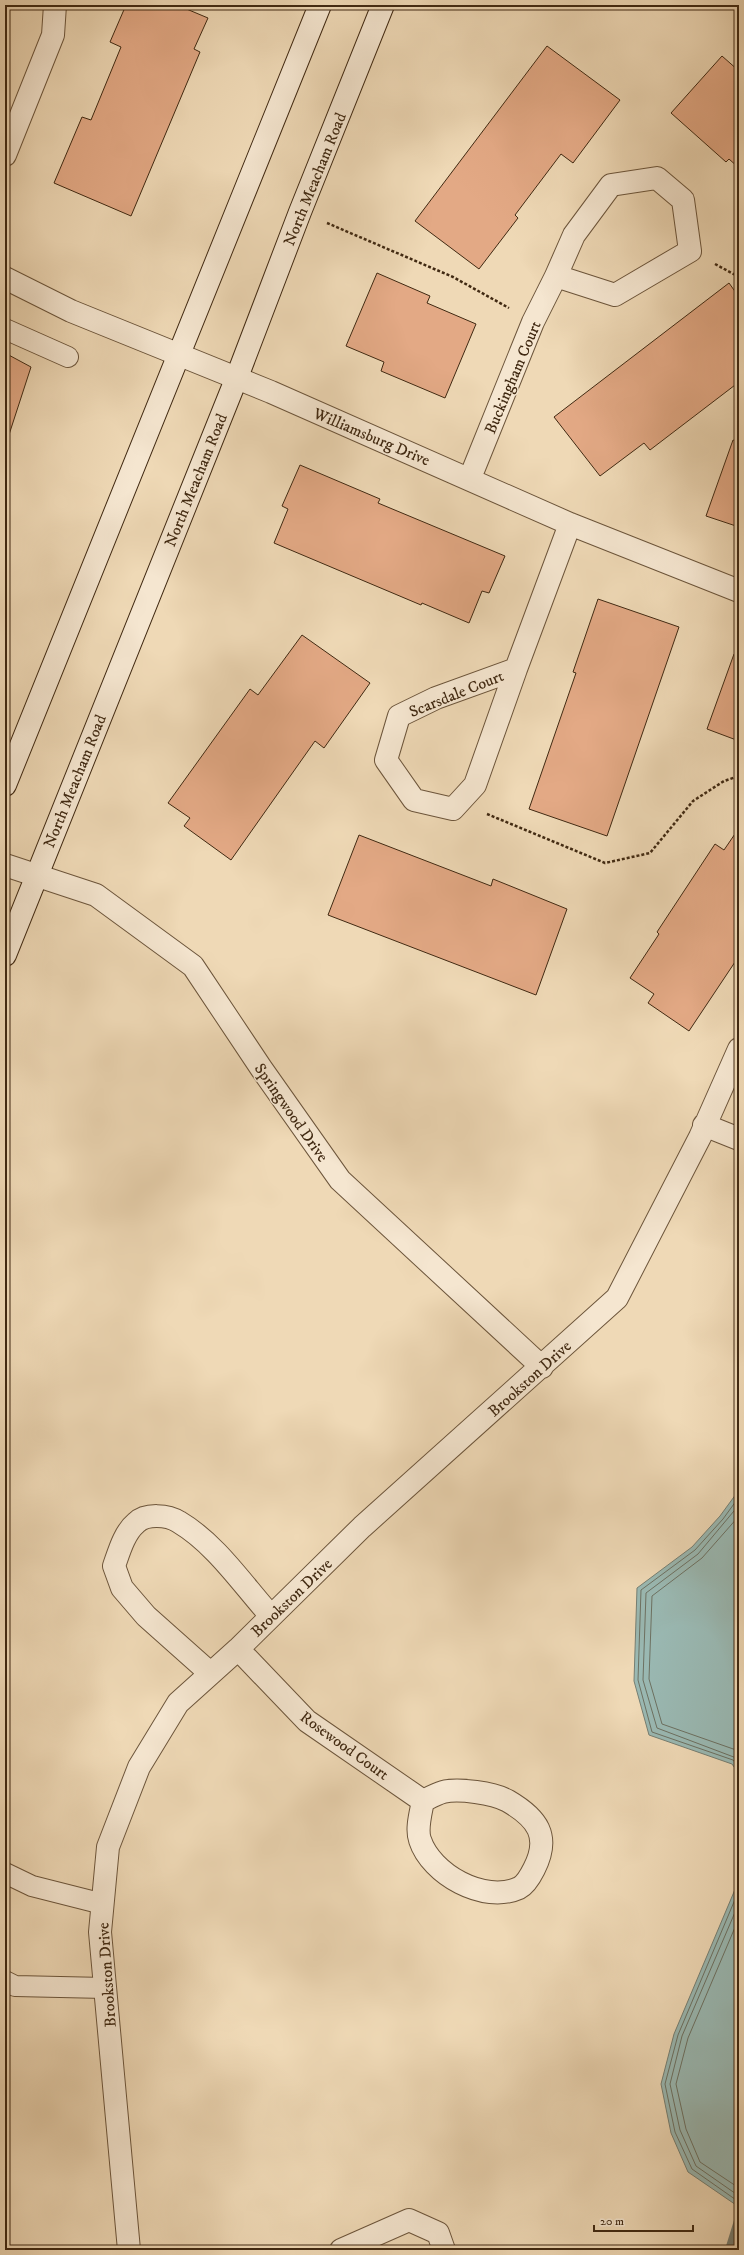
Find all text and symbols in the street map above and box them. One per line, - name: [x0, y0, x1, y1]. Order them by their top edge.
- street label: North Meacham Road: [279, 110, 351, 249]
- street label: Buckingham Court: [480, 318, 546, 437]
- street label: Williamsburg Drive: [309, 403, 433, 471]
- street label: North Meacham Road: [160, 411, 232, 550]
- street label: Scarsdale Court: [406, 666, 507, 722]
- street label: North Meacham Road: [39, 712, 111, 851]
- street label: Springwood Drive: [250, 1059, 333, 1166]
- street label: Brookston Drive: [484, 1336, 576, 1421]
- street label: Brookston Drive: [247, 1554, 337, 1641]
- street label: Rosewood Court: [296, 1707, 393, 1785]
- street label: Brookston Drive: [93, 1921, 121, 2028]
- scale bar: [594, 2207, 693, 2233]
- text: 20 m: [600, 2214, 624, 2229]

